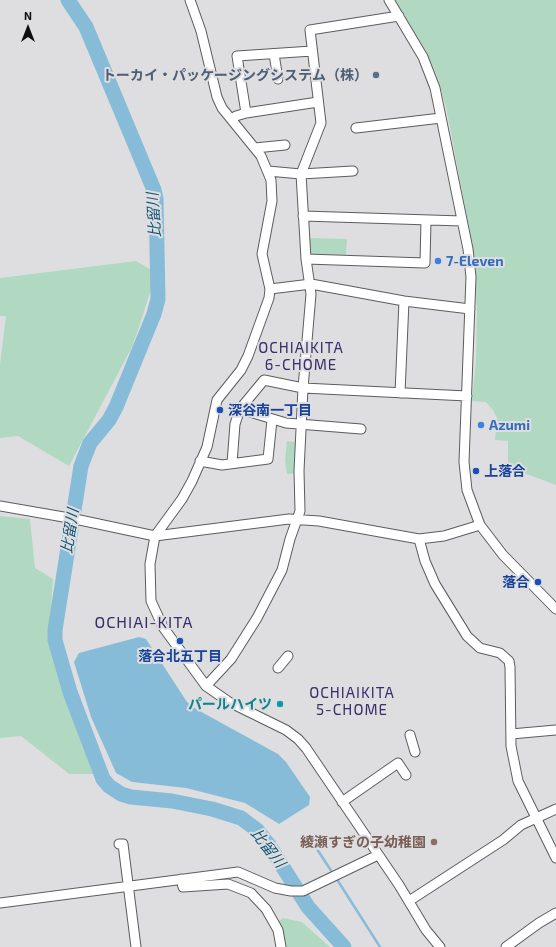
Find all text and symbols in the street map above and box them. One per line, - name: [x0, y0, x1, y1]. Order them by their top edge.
- north arrow: [8, 8, 48, 48]
- text: N: [24, 9, 32, 22]
- place label: トーカイ・パッケージングシステム（株）: [102, 67, 368, 83]
- marker: トーカイ・パッケージングシステム（株）: [371, 70, 381, 80]
- water label: 比留川: [143, 192, 165, 238]
- place label: 7-Eleven: [446, 253, 504, 269]
- marker: 7-Eleven: [433, 256, 443, 266]
- district label: OCHIAIKITA 6-CHOME: [258, 339, 344, 374]
- place label: 深谷南一丁目: [228, 402, 312, 418]
- marker: 深谷南一丁目: [215, 405, 225, 415]
- place label: Azumi: [489, 417, 530, 433]
- marker: Azumi: [476, 420, 486, 430]
- place label: 上落合: [484, 463, 526, 479]
- marker: 上落合: [471, 466, 481, 476]
- water label: 比留川: [58, 507, 82, 555]
- place label: 落合: [502, 574, 530, 590]
- marker: 落合: [533, 577, 543, 587]
- district label: OCHIAI-KITA: [95, 613, 193, 633]
- marker: 落合北五丁目: [175, 636, 185, 646]
- place label: 落合北五丁目: [138, 648, 222, 664]
- district label: OCHIAIKITA 5-CHOME: [309, 684, 395, 719]
- place label: パールハイツ: [188, 696, 272, 712]
- marker: パールハイツ: [275, 699, 285, 709]
- water label: 比留川: [247, 825, 289, 871]
- place label: 綾瀬すぎの子幼稚園: [300, 834, 426, 850]
- marker: 綾瀬すぎの子幼稚園: [429, 837, 439, 847]

